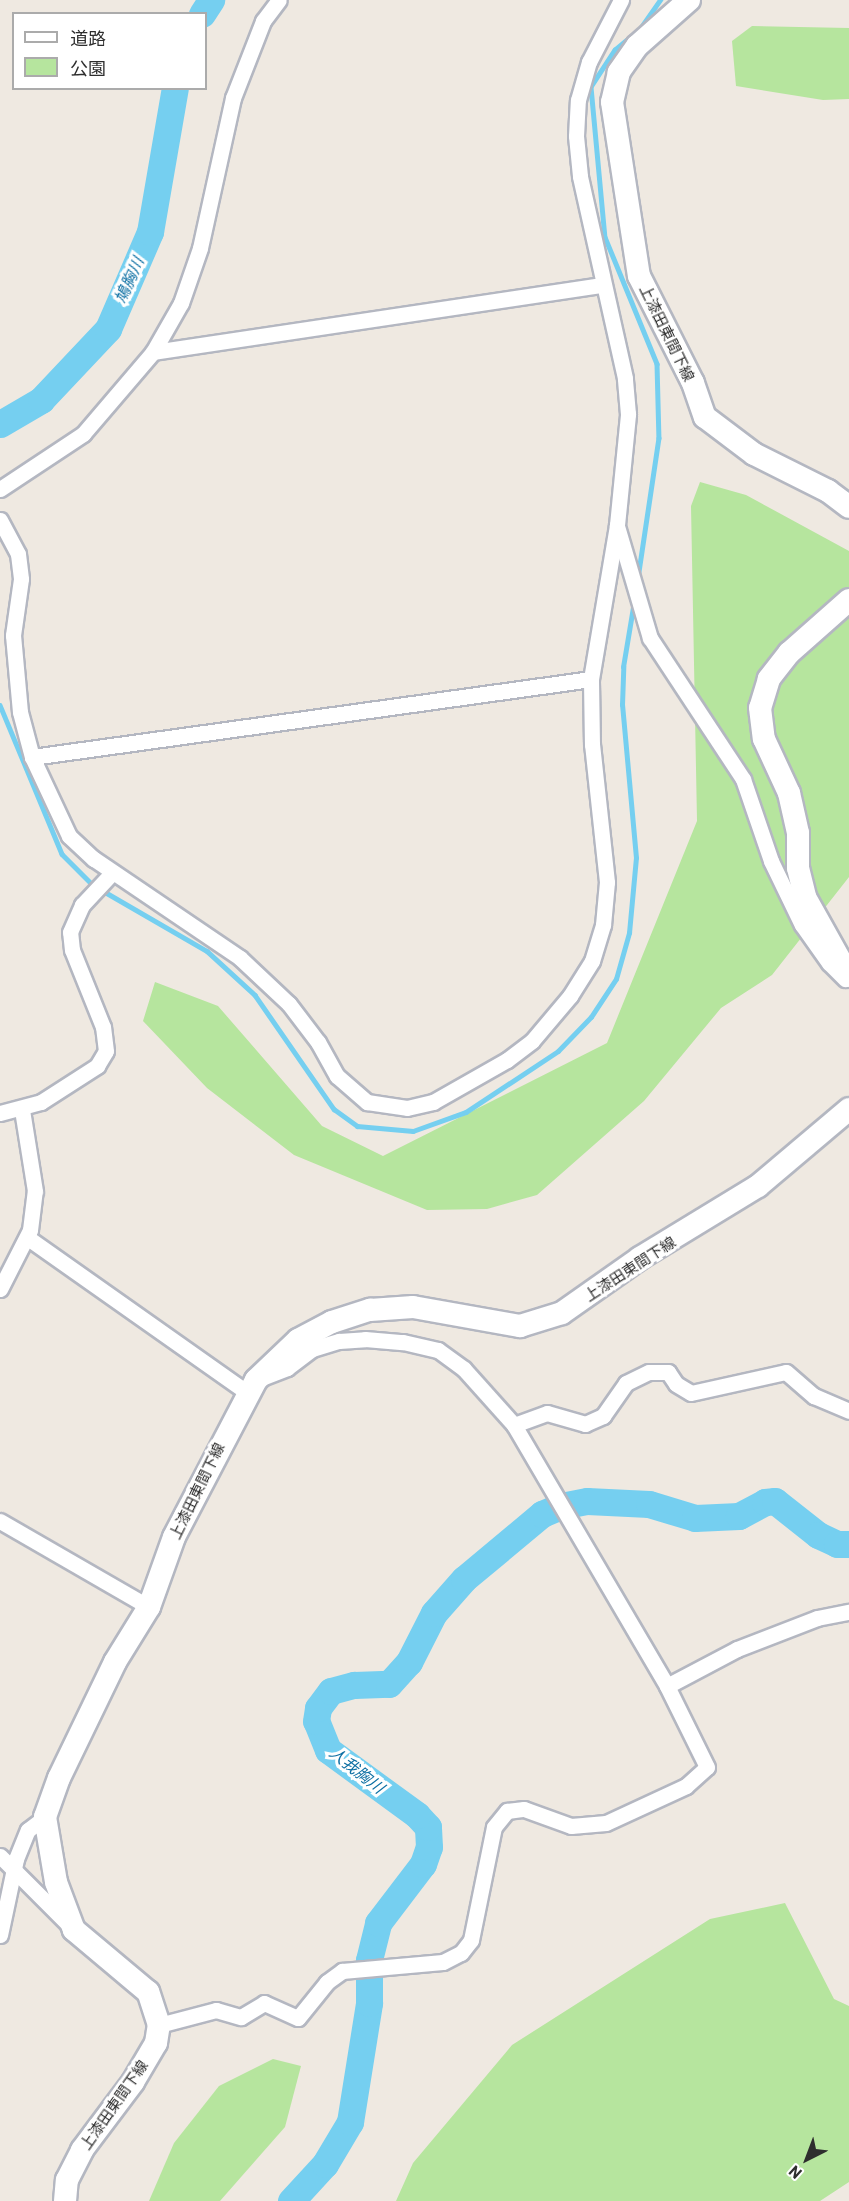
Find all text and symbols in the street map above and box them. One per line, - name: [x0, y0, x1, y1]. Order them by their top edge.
- legend: [12, 12, 207, 90]
- text: 道路: [70, 27, 106, 49]
- text: 公園: [70, 57, 106, 79]
- water label: 鳩胸川: [110, 254, 148, 306]
- street label: 上漆田東間下線: [636, 282, 698, 384]
- street label: 上漆田東間下線: [581, 1233, 679, 1305]
- street label: 上漆田東間下線: [166, 1440, 228, 1542]
- water label: 人我胸川: [326, 1743, 388, 1797]
- street label: 上漆田東間下線: [77, 2057, 151, 2153]
- north arrow: [777, 2129, 837, 2189]
- text: N: [784, 2162, 805, 2183]

